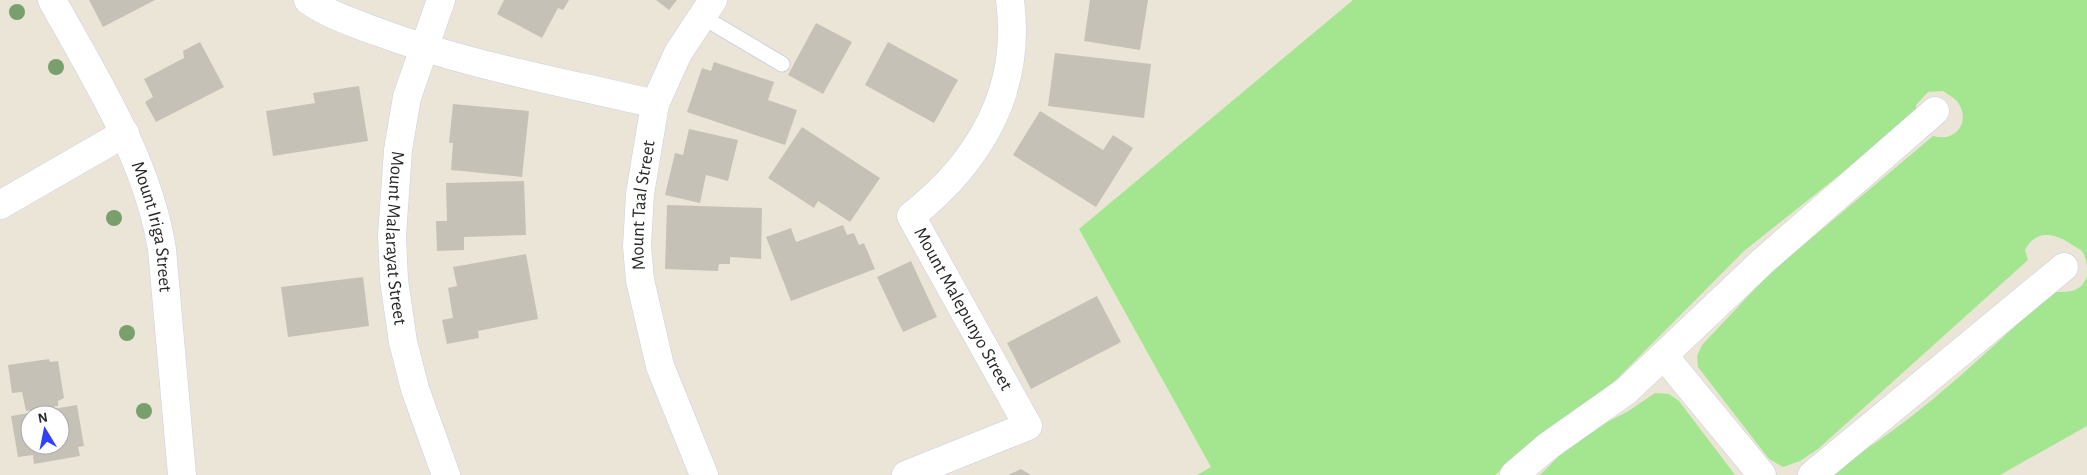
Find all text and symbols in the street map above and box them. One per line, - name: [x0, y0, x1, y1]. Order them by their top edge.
- street label: Mount Taal Street: [627, 139, 658, 271]
- street label: Mount Malarayat Street: [382, 151, 410, 326]
- street label: Mount Iriga Street: [128, 159, 175, 293]
- street label: Mount Malepunyo Street: [910, 224, 1016, 394]
- north arrow: [20, 405, 70, 455]
- text: N: [37, 410, 49, 426]

